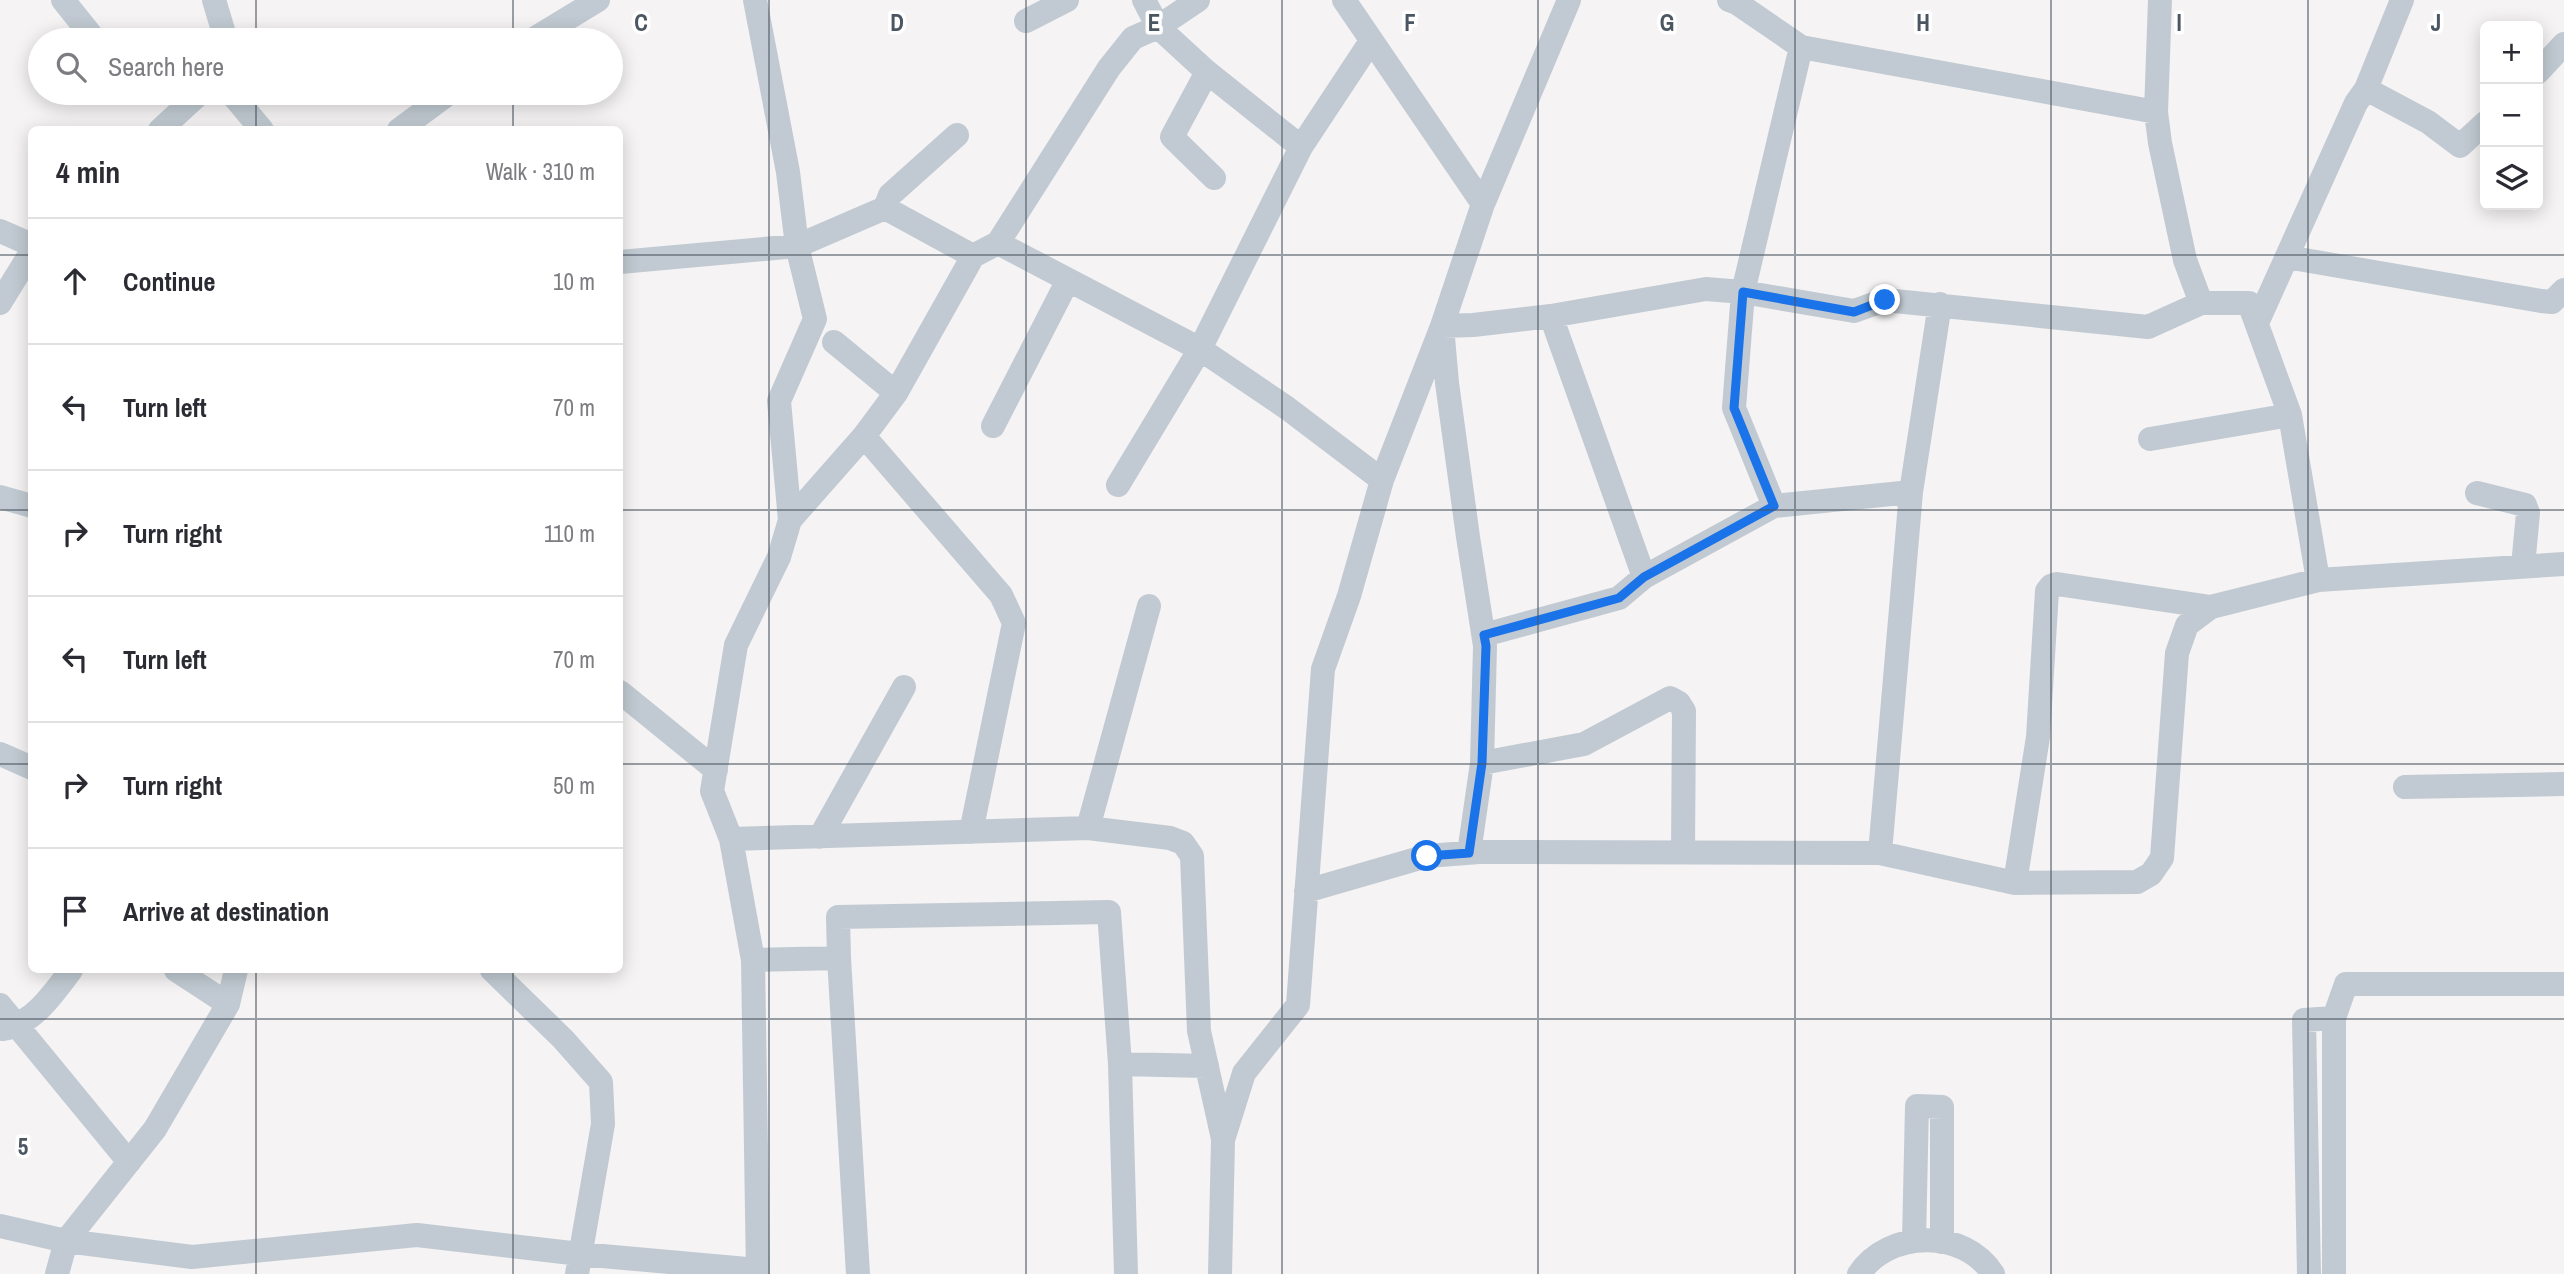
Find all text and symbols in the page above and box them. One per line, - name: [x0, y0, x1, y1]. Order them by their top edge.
- text: C: [634, 7, 648, 38]
- text: D: [890, 7, 904, 38]
- text: E: [1148, 7, 1160, 38]
- text: F: [1404, 7, 1416, 38]
- text: G: [1660, 7, 1674, 38]
- text: H: [1916, 7, 1930, 38]
- text: I: [2176, 7, 2182, 38]
- text: J: [2431, 7, 2441, 38]
- map controls: [2480, 21, 2543, 210]
- button: +: [2480, 21, 2543, 84]
- search box: [28, 28, 623, 105]
- icon: search: [52, 48, 90, 86]
- text: Search here: [108, 49, 224, 84]
- button: −: [2480, 84, 2543, 147]
- button: layers: [2480, 147, 2543, 210]
- text: 4 min: [56, 152, 120, 192]
- text: Walk · 310 m: [486, 156, 595, 187]
- icon: ahead: [56, 262, 94, 300]
- text: Continue: [123, 264, 215, 299]
- text: 10 m: [553, 266, 595, 297]
- route end: [1869, 284, 1900, 315]
- icon: left: [56, 388, 94, 426]
- text: Turn left: [123, 390, 207, 425]
- text: 70 m: [553, 392, 595, 423]
- icon: right: [56, 514, 94, 552]
- text: Turn right: [123, 516, 222, 551]
- text: 110 m: [544, 518, 595, 549]
- icon: left: [56, 640, 94, 678]
- text: Turn left: [123, 642, 207, 677]
- text: 70 m: [553, 644, 595, 675]
- icon: right: [56, 766, 94, 804]
- text: Turn right: [123, 768, 222, 803]
- text: 50 m: [553, 770, 595, 801]
- route start: [1411, 840, 1442, 871]
- icon: arrive: [56, 892, 94, 930]
- text: Arrive at destination: [123, 894, 329, 929]
- text: 5: [18, 1131, 28, 1162]

